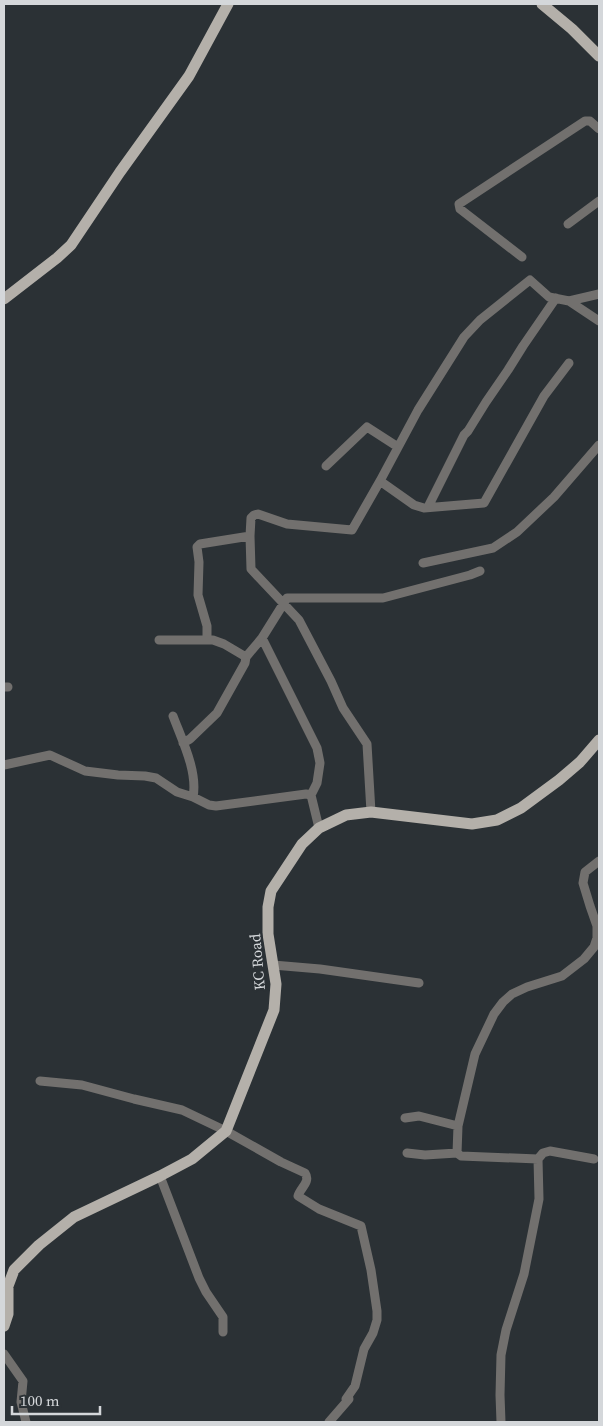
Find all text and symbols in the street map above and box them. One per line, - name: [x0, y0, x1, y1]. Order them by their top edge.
- street label: KC Road: [244, 932, 270, 991]
- scale bar: [12, 1384, 100, 1416]
- text: 100 m: [20, 1390, 60, 1411]

